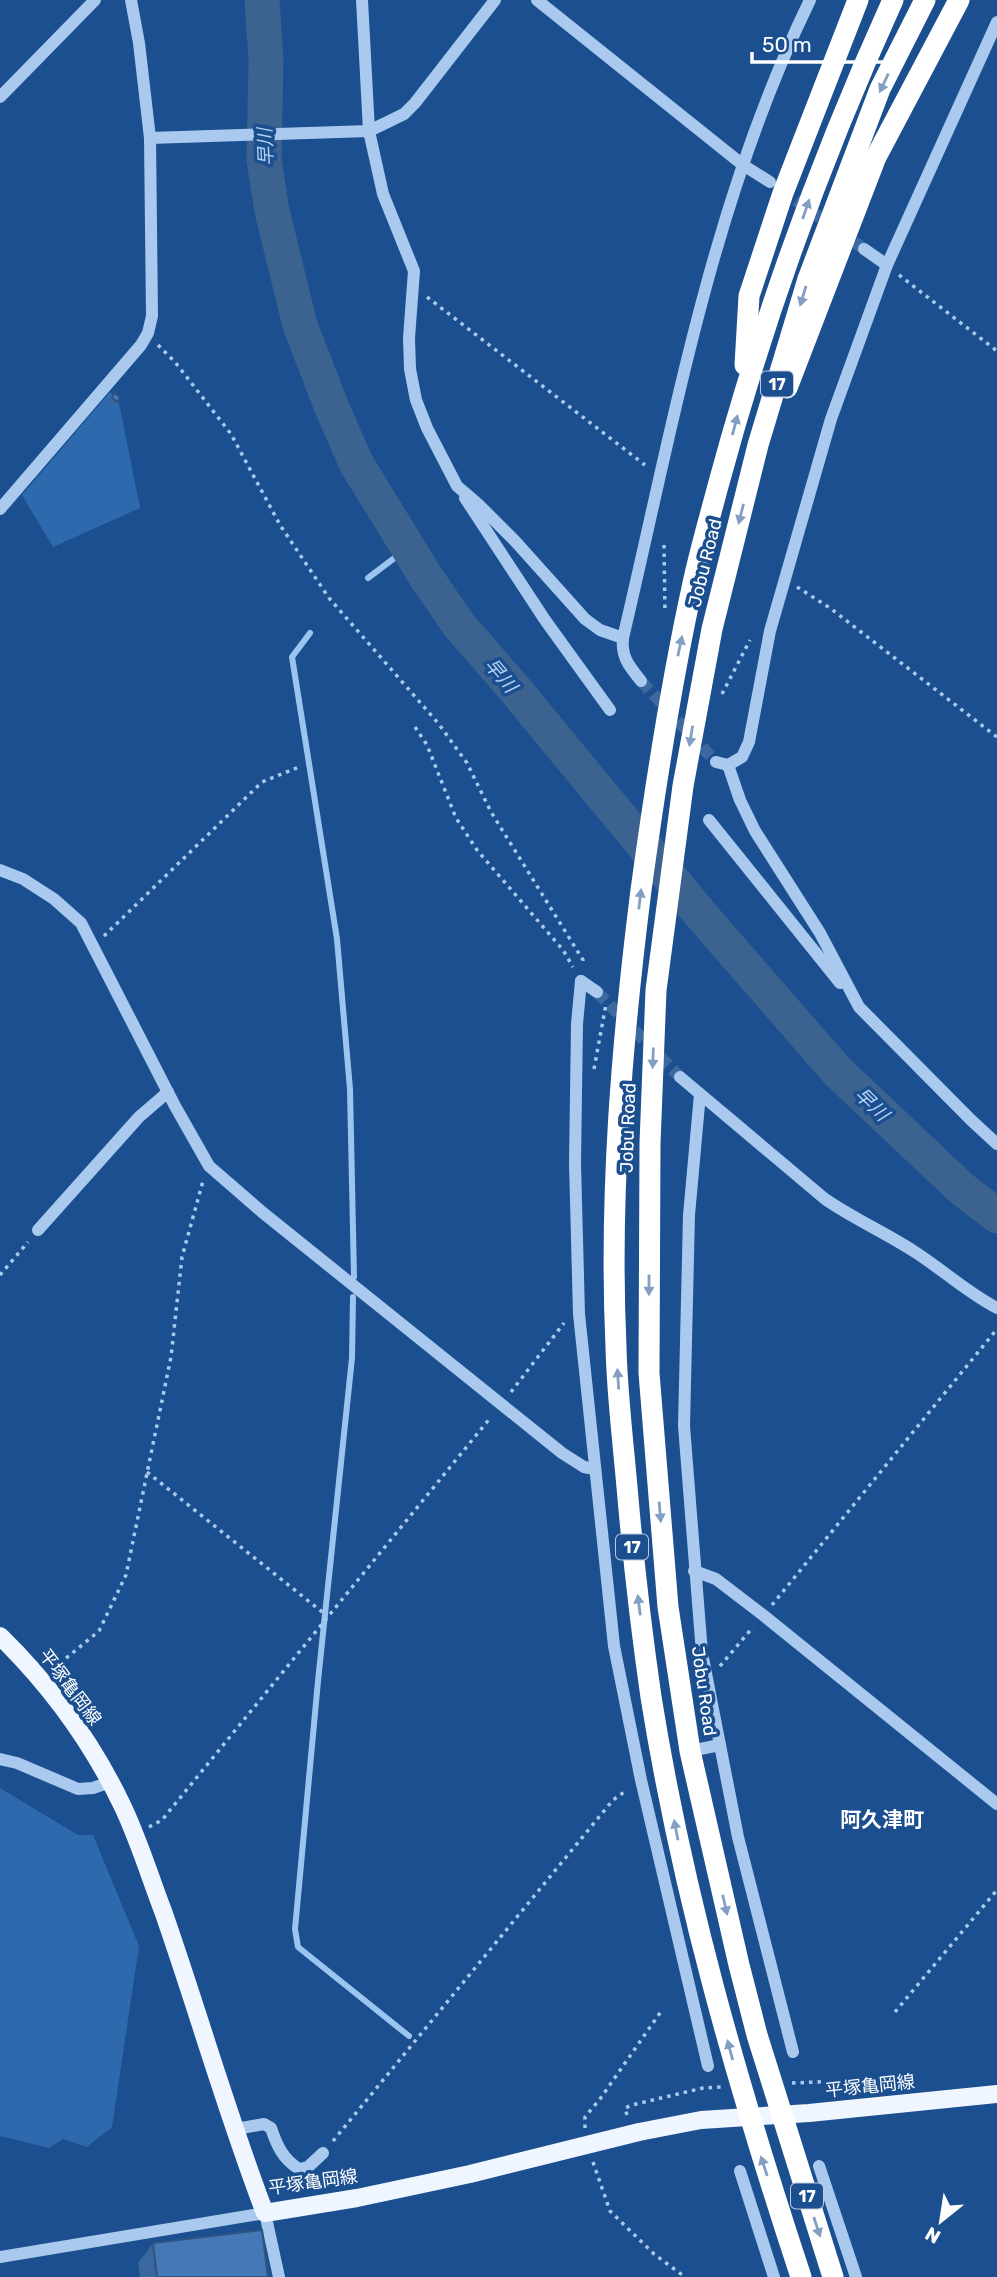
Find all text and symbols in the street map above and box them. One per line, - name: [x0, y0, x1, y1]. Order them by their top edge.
- scale bar: [752, 21, 899, 65]
- text: 50 m: [762, 32, 812, 57]
- one-way arrow: [878, 73, 889, 93]
- water label: 早川: [253, 125, 278, 167]
- one-way arrow: [801, 199, 811, 220]
- one-way arrow: [798, 285, 808, 306]
- road number: 17: [761, 372, 793, 396]
- one-way arrow: [730, 414, 740, 435]
- one-way arrow: [735, 504, 746, 526]
- street label: Jobu Road: [683, 517, 727, 609]
- one-way arrow: [674, 635, 685, 657]
- water label: 早川: [480, 653, 523, 699]
- one-way arrow: [685, 725, 696, 747]
- one-way arrow: [635, 888, 646, 910]
- one-way arrow: [648, 1047, 659, 1069]
- street label: Jobu Road: [615, 1082, 641, 1174]
- water label: 早川: [850, 1083, 895, 1127]
- one-way arrow: [643, 1275, 655, 1297]
- one-way arrow: [612, 1367, 623, 1389]
- one-way arrow: [655, 1502, 666, 1524]
- road number: 17: [616, 1534, 648, 1560]
- one-way arrow: [634, 1594, 645, 1616]
- street label: 平塚亀岡線: [34, 1644, 106, 1730]
- street label: Jobu Road: [687, 1645, 721, 1737]
- district label: 阿久津町: [840, 1807, 924, 1832]
- one-way arrow: [670, 1818, 681, 1840]
- one-way arrow: [720, 1895, 731, 1917]
- one-way arrow: [724, 2039, 735, 2061]
- street label: 平塚亀岡線: [824, 2070, 916, 2102]
- one-way arrow: [759, 2155, 769, 2176]
- street label: 平塚亀岡線: [267, 2165, 359, 2199]
- road number: 17: [791, 2184, 823, 2208]
- north arrow: [906, 2186, 976, 2256]
- one-way arrow: [812, 2217, 823, 2238]
- text: N: [921, 2222, 944, 2249]

